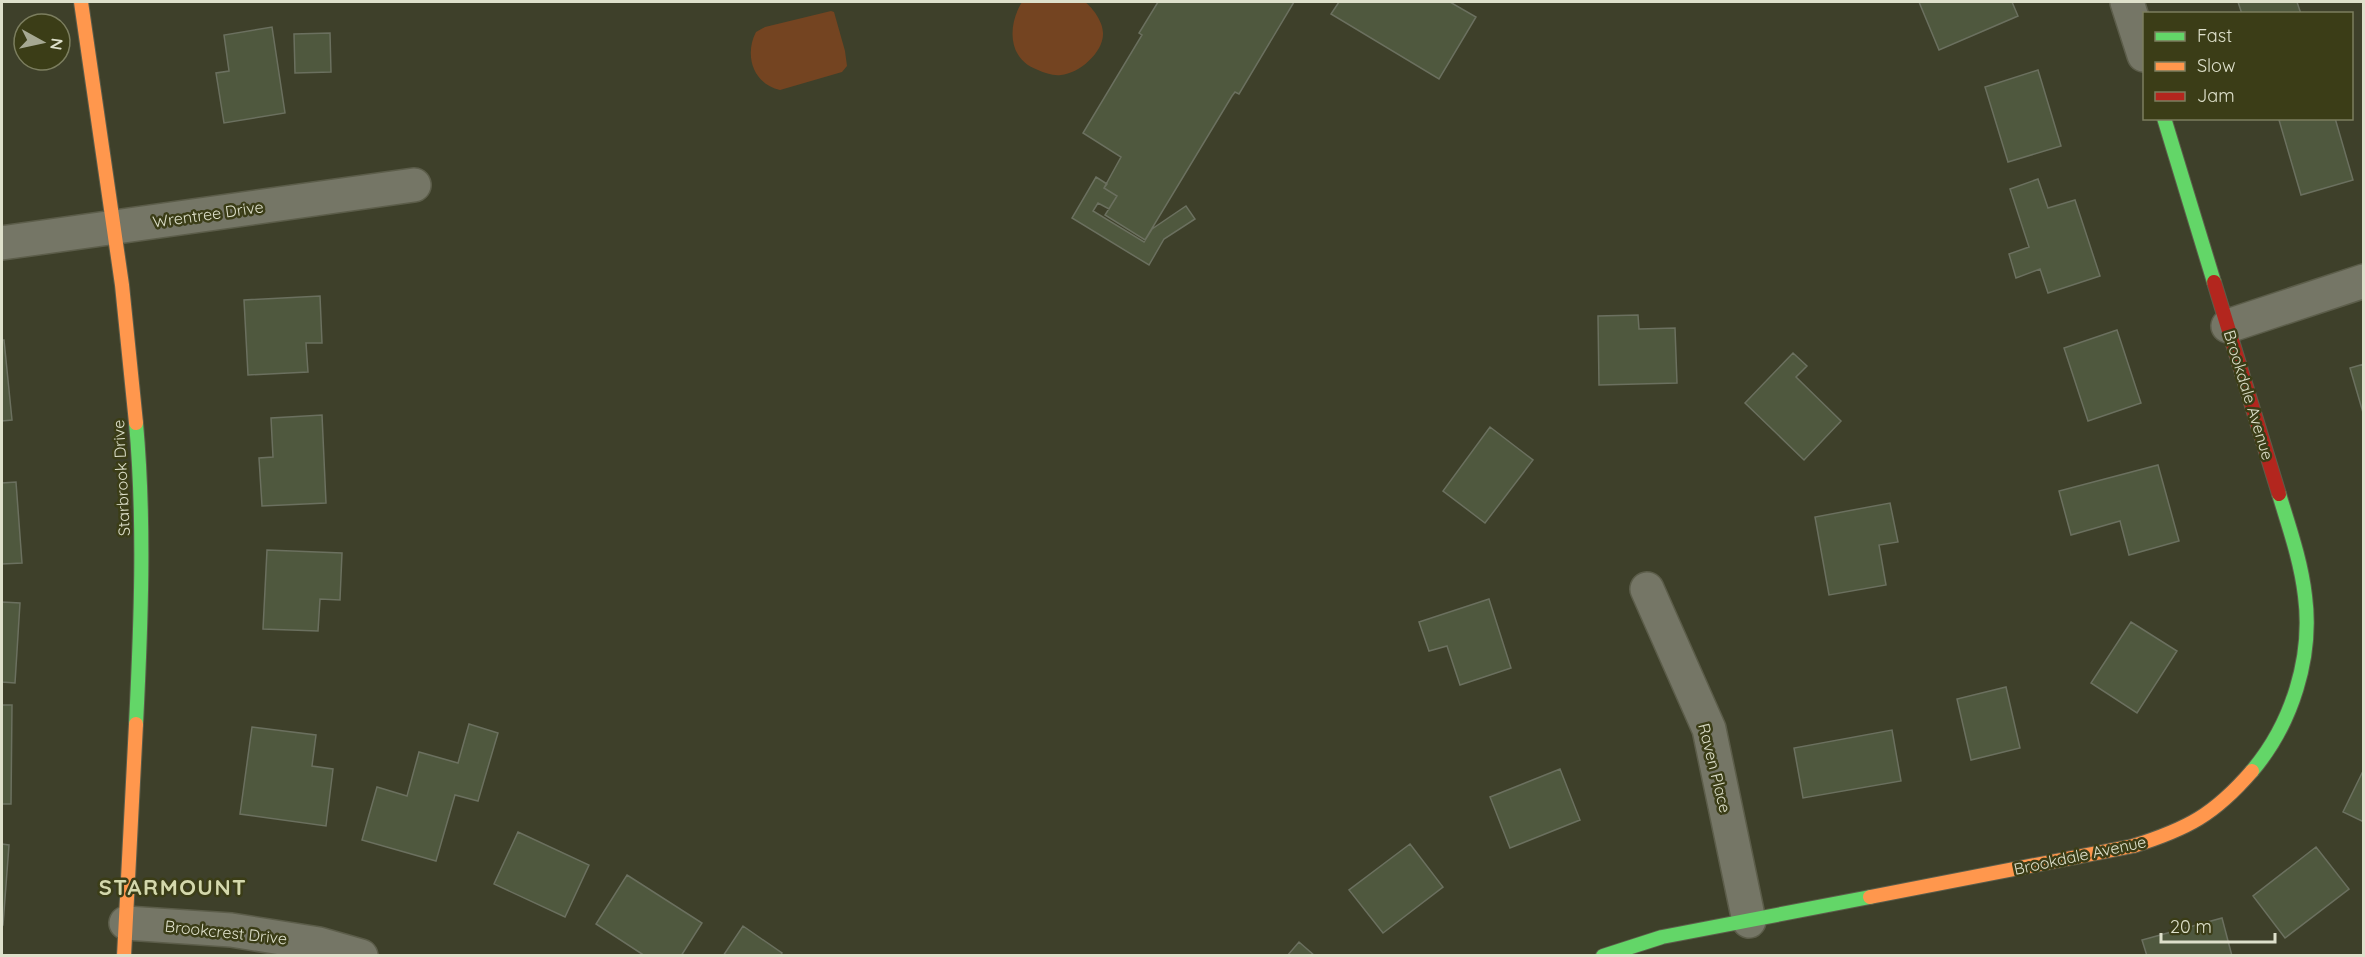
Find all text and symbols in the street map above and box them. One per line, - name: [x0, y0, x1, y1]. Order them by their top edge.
- north arrow: [12, 12, 72, 72]
- legend: [2143, 12, 2353, 120]
- text: Fast: [2197, 24, 2232, 47]
- text: N: [46, 37, 68, 51]
- text: Slow: [2197, 54, 2235, 77]
- text: Jam: [2197, 84, 2235, 107]
- street label: Wrentree Drive: [151, 196, 265, 232]
- street label: Brookdale Avenue: [2220, 328, 2278, 462]
- street label: Starbrook Drive: [108, 419, 134, 537]
- street label: Raven Place: [1694, 721, 1736, 815]
- street label: Brookdale Avenue: [2012, 831, 2148, 879]
- district label: STARMOUNT: [99, 873, 247, 901]
- scale bar: [2161, 906, 2275, 944]
- text: 20 m: [2170, 915, 2212, 938]
- street label: Brookcrest Drive: [164, 916, 288, 948]

